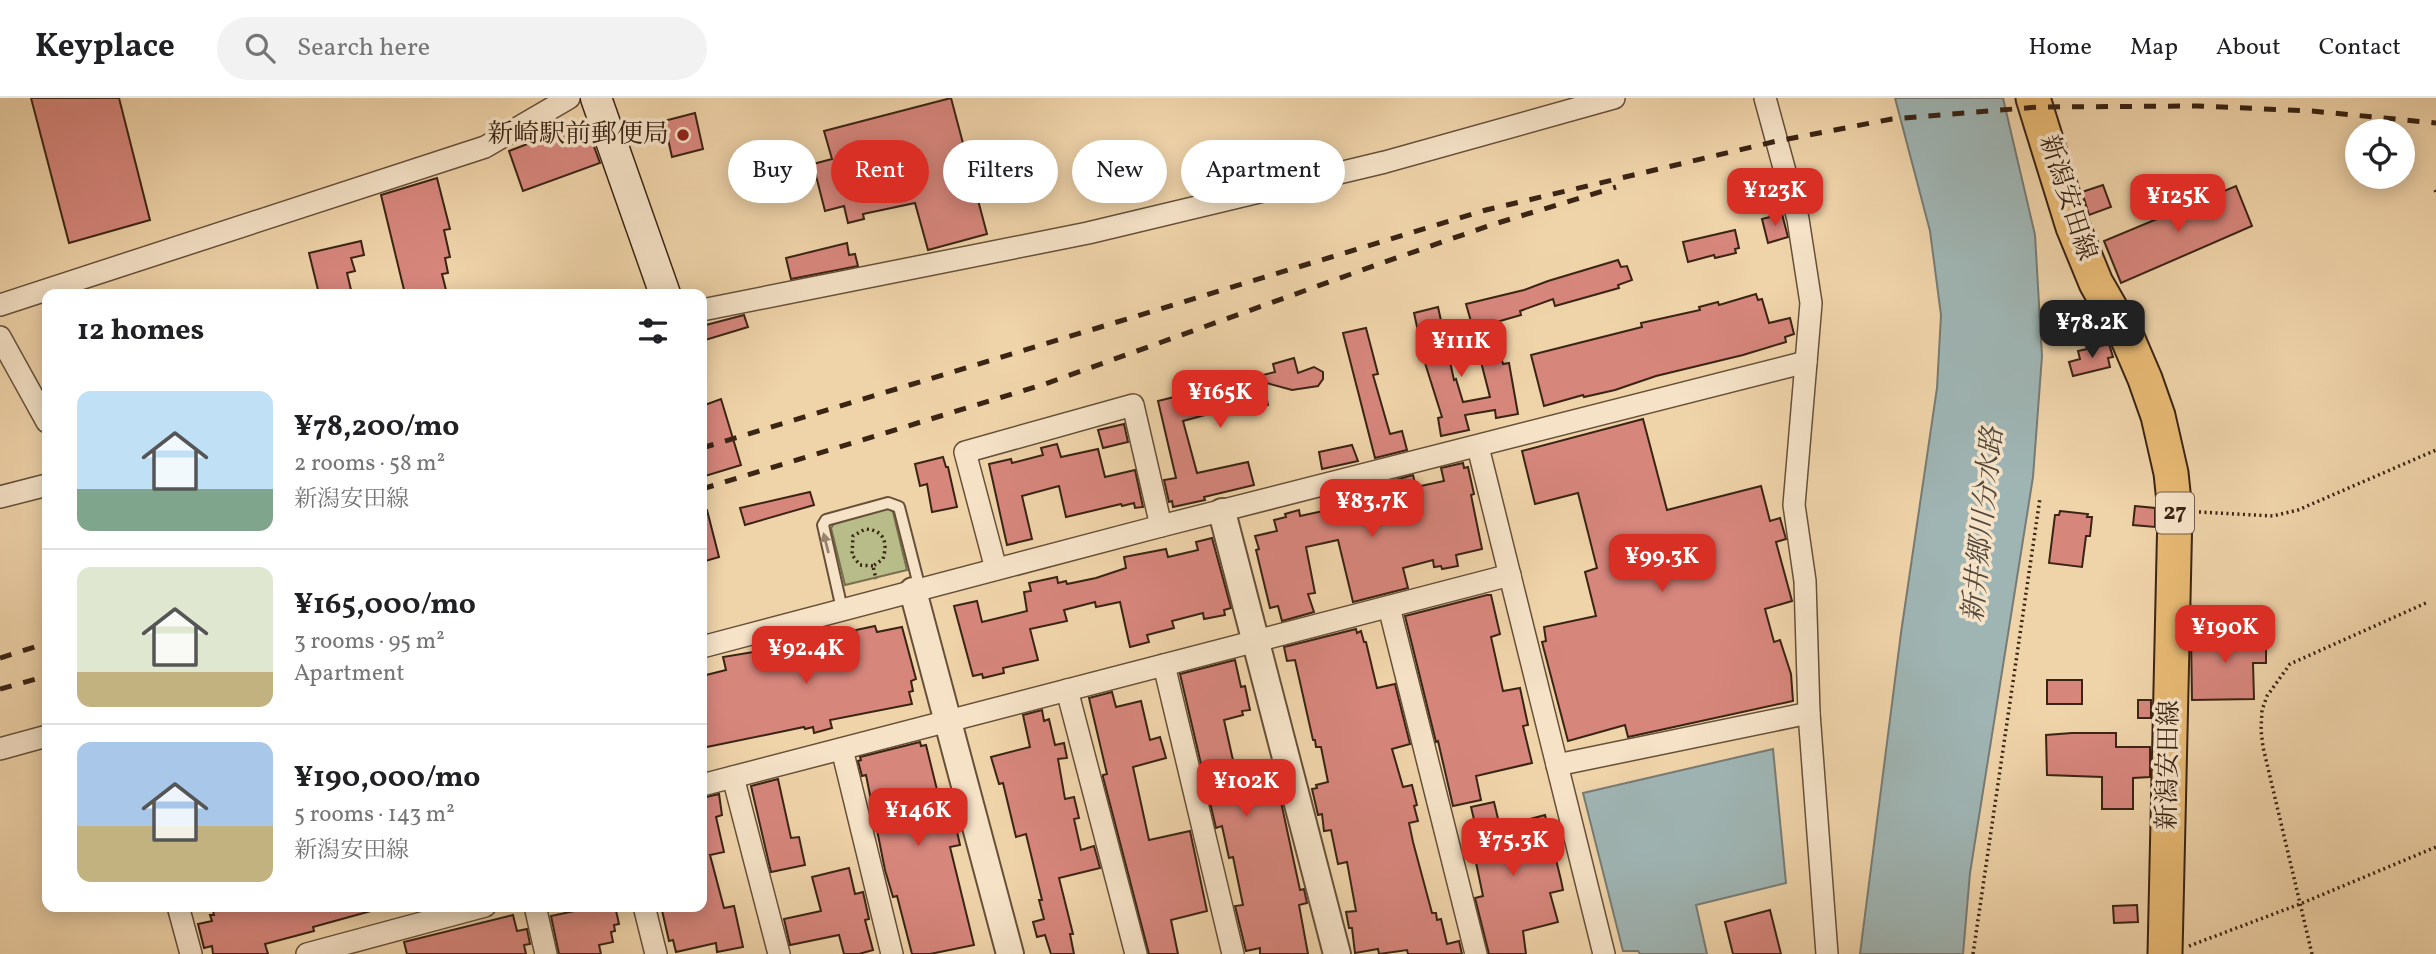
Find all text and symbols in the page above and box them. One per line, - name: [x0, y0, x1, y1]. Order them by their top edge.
- search box: [217, 17, 707, 80]
- text: Keyplace: [35, 25, 175, 71]
- icon: search: [241, 29, 279, 67]
- text: Search here: [297, 30, 430, 66]
- text: Home: [2028, 31, 2092, 65]
- text: Map: [2130, 31, 2178, 65]
- text: About: [2216, 31, 2281, 65]
- text: Contact: [2319, 31, 2401, 65]
- place label: 新崎駅前郵便局: [487, 117, 669, 153]
- map controls: [2345, 119, 2415, 189]
- button: locate: [2345, 119, 2415, 189]
- marker: 新崎駅前郵便局: [675, 127, 691, 143]
- street label: 新潟安田線: [2030, 131, 2104, 265]
- chip: Buy: [728, 140, 817, 203]
- chip: Rent: [831, 140, 929, 203]
- chip: Filters: [943, 140, 1058, 203]
- chip: New: [1072, 140, 1167, 203]
- chip: Apartment: [1181, 140, 1345, 203]
- pin: ¥123K: [1726, 169, 1824, 228]
- pin: ¥125K: [2129, 174, 2227, 234]
- text: ¥123K: [1743, 175, 1807, 207]
- text: ¥125K: [2146, 181, 2210, 213]
- pin: ¥78.2K: [2035, 300, 2149, 360]
- text: ¥78.2K: [2056, 307, 2128, 339]
- text: 12 homes: [77, 310, 204, 352]
- icon: filters: [634, 312, 672, 350]
- pin: ¥111K: [1412, 320, 1510, 379]
- text: ¥111K: [1432, 326, 1490, 358]
- pin: ¥165K: [1171, 370, 1269, 430]
- text: ¥165K: [1188, 377, 1252, 409]
- text: ¥78,200/mo: [294, 406, 460, 448]
- icon: home: [133, 419, 217, 503]
- water label: 新井郷川分水路: [1954, 424, 2014, 625]
- text: 2 rooms · 58 m²: [294, 448, 445, 480]
- pin: ¥83.7K: [1315, 480, 1429, 539]
- text: 新潟安田線: [294, 484, 409, 516]
- text: ¥83.7K: [1336, 486, 1408, 518]
- road number: 27: [2156, 492, 2194, 534]
- one-way arrow: [820, 532, 831, 554]
- pin: ¥99.3K: [1605, 534, 1719, 594]
- text: ¥99.3K: [1625, 541, 1699, 573]
- text: ¥165,000/mo: [294, 584, 476, 626]
- icon: home: [133, 595, 217, 679]
- pin: ¥190K: [2176, 606, 2274, 665]
- text: ¥190K: [2191, 612, 2259, 644]
- text: 3 rooms · 95 m²: [294, 626, 445, 658]
- pin: ¥92.4K: [749, 626, 863, 686]
- text: ¥92.4K: [768, 633, 844, 665]
- text: Apartment: [294, 658, 405, 690]
- street label: 新潟安田線: [2150, 700, 2188, 830]
- text: ¥190,000/mo: [294, 757, 480, 799]
- pin: ¥102K: [1197, 760, 1295, 819]
- text: ¥102K: [1213, 766, 1279, 798]
- icon: home: [133, 770, 217, 854]
- pin: ¥146K: [869, 788, 967, 848]
- text: ¥146K: [885, 795, 951, 827]
- text: 5 rooms · 143 m²: [294, 799, 455, 831]
- pin: ¥75.3K: [1456, 818, 1570, 878]
- text: ¥75.3K: [1477, 825, 1549, 857]
- text: 新潟安田線: [294, 835, 409, 867]

